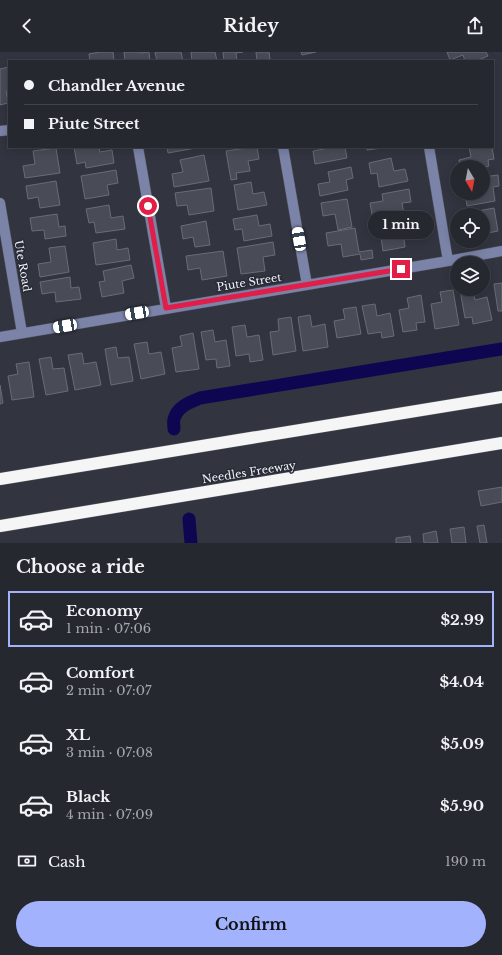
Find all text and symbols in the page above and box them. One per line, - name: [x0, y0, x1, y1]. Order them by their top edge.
- icon: back: [16, 15, 38, 37]
- text: Ridey: [223, 15, 279, 37]
- icon: share: [464, 15, 486, 37]
- text: Chandler Avenue: [48, 76, 185, 95]
- text: Piute Street: [48, 114, 140, 133]
- north arrow: [450, 160, 490, 200]
- map controls: [450, 160, 490, 296]
- route start: [139, 197, 157, 215]
- button: locate: [450, 208, 490, 248]
- callout: 1 min: [368, 211, 434, 239]
- text: 1 min: [382, 216, 420, 233]
- car: [291, 226, 307, 252]
- street label: Ute Road: [12, 239, 35, 293]
- button: layers: [450, 256, 490, 296]
- route end: [392, 260, 410, 278]
- street label: Piute Street: [216, 270, 283, 294]
- car: [124, 305, 150, 321]
- car: [52, 318, 78, 334]
- street label: Needles Freeway: [201, 458, 297, 486]
- text: Choose a ride: [16, 556, 145, 578]
- icon: car: [18, 601, 54, 637]
- text: Economy: [66, 601, 143, 620]
- text: $2.99: [440, 610, 484, 629]
- text: 1 min · 07:06: [66, 620, 151, 637]
- icon: car: [18, 663, 54, 699]
- text: Comfort: [66, 663, 134, 682]
- text: $4.04: [439, 672, 484, 691]
- text: 2 min · 07:07: [66, 682, 152, 699]
- icon: car: [18, 725, 54, 761]
- text: XL: [66, 725, 90, 744]
- text: $5.09: [440, 734, 484, 753]
- text: 3 min · 07:08: [66, 744, 153, 761]
- icon: car: [18, 787, 54, 823]
- text: Black: [66, 787, 110, 806]
- text: $5.90: [440, 796, 484, 815]
- text: 4 min · 07:09: [66, 806, 153, 823]
- icon: cash: [16, 850, 38, 872]
- text: Cash: [48, 852, 85, 871]
- text: 190 m: [445, 853, 486, 870]
- button: Confirm: [16, 901, 486, 947]

